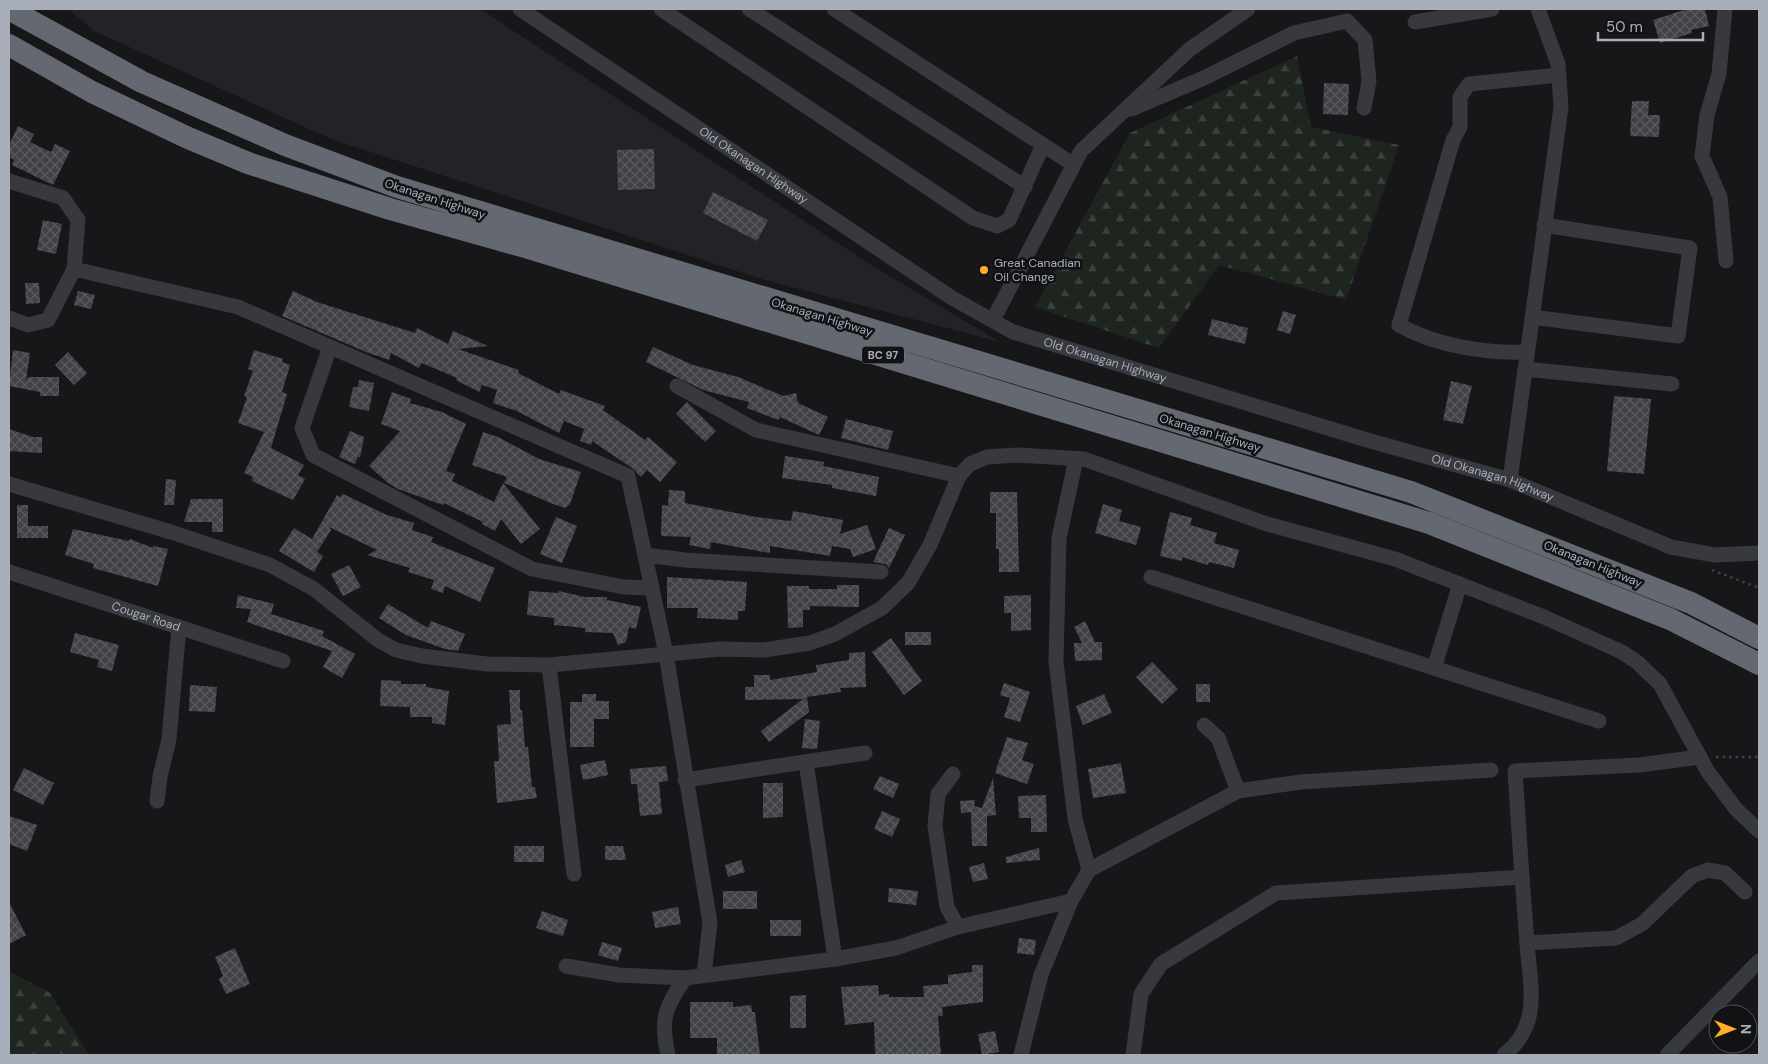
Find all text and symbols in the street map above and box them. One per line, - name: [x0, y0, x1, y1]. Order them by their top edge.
- scale bar: [1598, 10, 1703, 42]
- text: 50 m: [1606, 17, 1643, 37]
- street label: Old Okanagan Highway: [696, 123, 811, 208]
- street label: Okanagan Highway: [383, 175, 488, 223]
- place label: Great Canadian Oil Change: [994, 255, 1081, 285]
- marker: Great Canadian Oil Change: [978, 264, 990, 276]
- street label: Okanagan Highway: [769, 294, 875, 340]
- street label: Old Okanagan Highway: [1042, 334, 1169, 387]
- road number: BC 97: [862, 346, 904, 364]
- street label: Okanagan Highway: [1157, 410, 1263, 456]
- street label: Old Okanagan Highway: [1430, 450, 1557, 505]
- street label: Okanagan Highway: [1541, 537, 1645, 591]
- street label: Cougar Road: [109, 598, 182, 635]
- north arrow: [1708, 1004, 1758, 1054]
- text: N: [1737, 1024, 1755, 1034]

